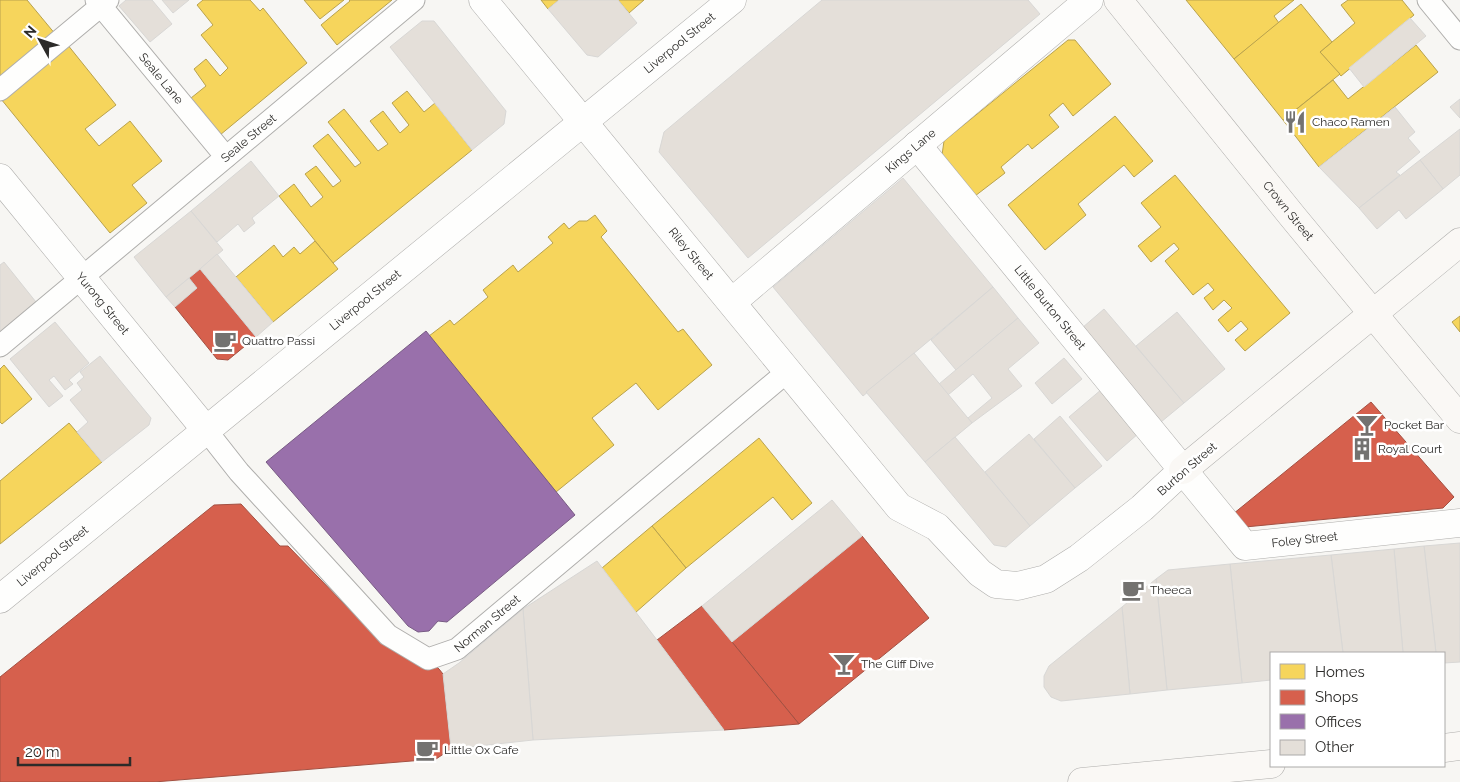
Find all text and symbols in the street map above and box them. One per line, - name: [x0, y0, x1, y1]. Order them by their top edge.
- street label: Liverpool Street: [641, 10, 718, 76]
- north arrow: [15, 15, 65, 65]
- text: N: [20, 22, 40, 41]
- street label: Seale Lane: [136, 50, 186, 107]
- restaurant icon: Chaco Ramen: [1282, 109, 1308, 135]
- street label: Seale Street: [218, 111, 279, 165]
- place label: Chaco Ramen: [1312, 115, 1390, 129]
- street label: Kings Lane: [883, 126, 939, 176]
- street label: Crown Street: [1260, 178, 1316, 243]
- street label: Riley Street: [666, 225, 716, 282]
- street label: Little Burton Street: [1011, 263, 1089, 353]
- street label: Liverpool Street: [327, 267, 404, 333]
- street label: Yurong Street: [73, 269, 132, 337]
- cafe icon: Quattro Passi: [212, 328, 238, 354]
- place label: Quattro Passi: [242, 334, 315, 348]
- bar icon: Pocket Bar: [1354, 412, 1380, 438]
- place label: Pocket Bar: [1384, 418, 1445, 432]
- building icon: Royal Court: [1349, 436, 1375, 462]
- street label: Burton Street: [1155, 440, 1219, 498]
- place label: Royal Court: [1378, 442, 1442, 456]
- street label: Liverpool Street: [14, 523, 91, 589]
- street label: Foley Street: [1271, 529, 1338, 550]
- cafe icon: Theeca: [1120, 577, 1146, 603]
- place label: Theeca: [1150, 583, 1192, 597]
- street label: Norman Street: [451, 592, 523, 655]
- bar icon: The Cliff Dive: [831, 651, 857, 677]
- legend: [1270, 652, 1445, 767]
- place label: The Cliff Dive: [861, 657, 934, 671]
- text: Homes: [1315, 663, 1365, 681]
- text: Shops: [1315, 688, 1358, 706]
- text: Offices: [1315, 713, 1362, 731]
- scale bar: [18, 734, 130, 766]
- cafe icon: Little Ox Cafe: [414, 737, 440, 763]
- text: Other: [1315, 738, 1355, 756]
- text: 20 m: [25, 743, 60, 761]
- place label: Little Ox Cafe: [444, 743, 519, 757]

